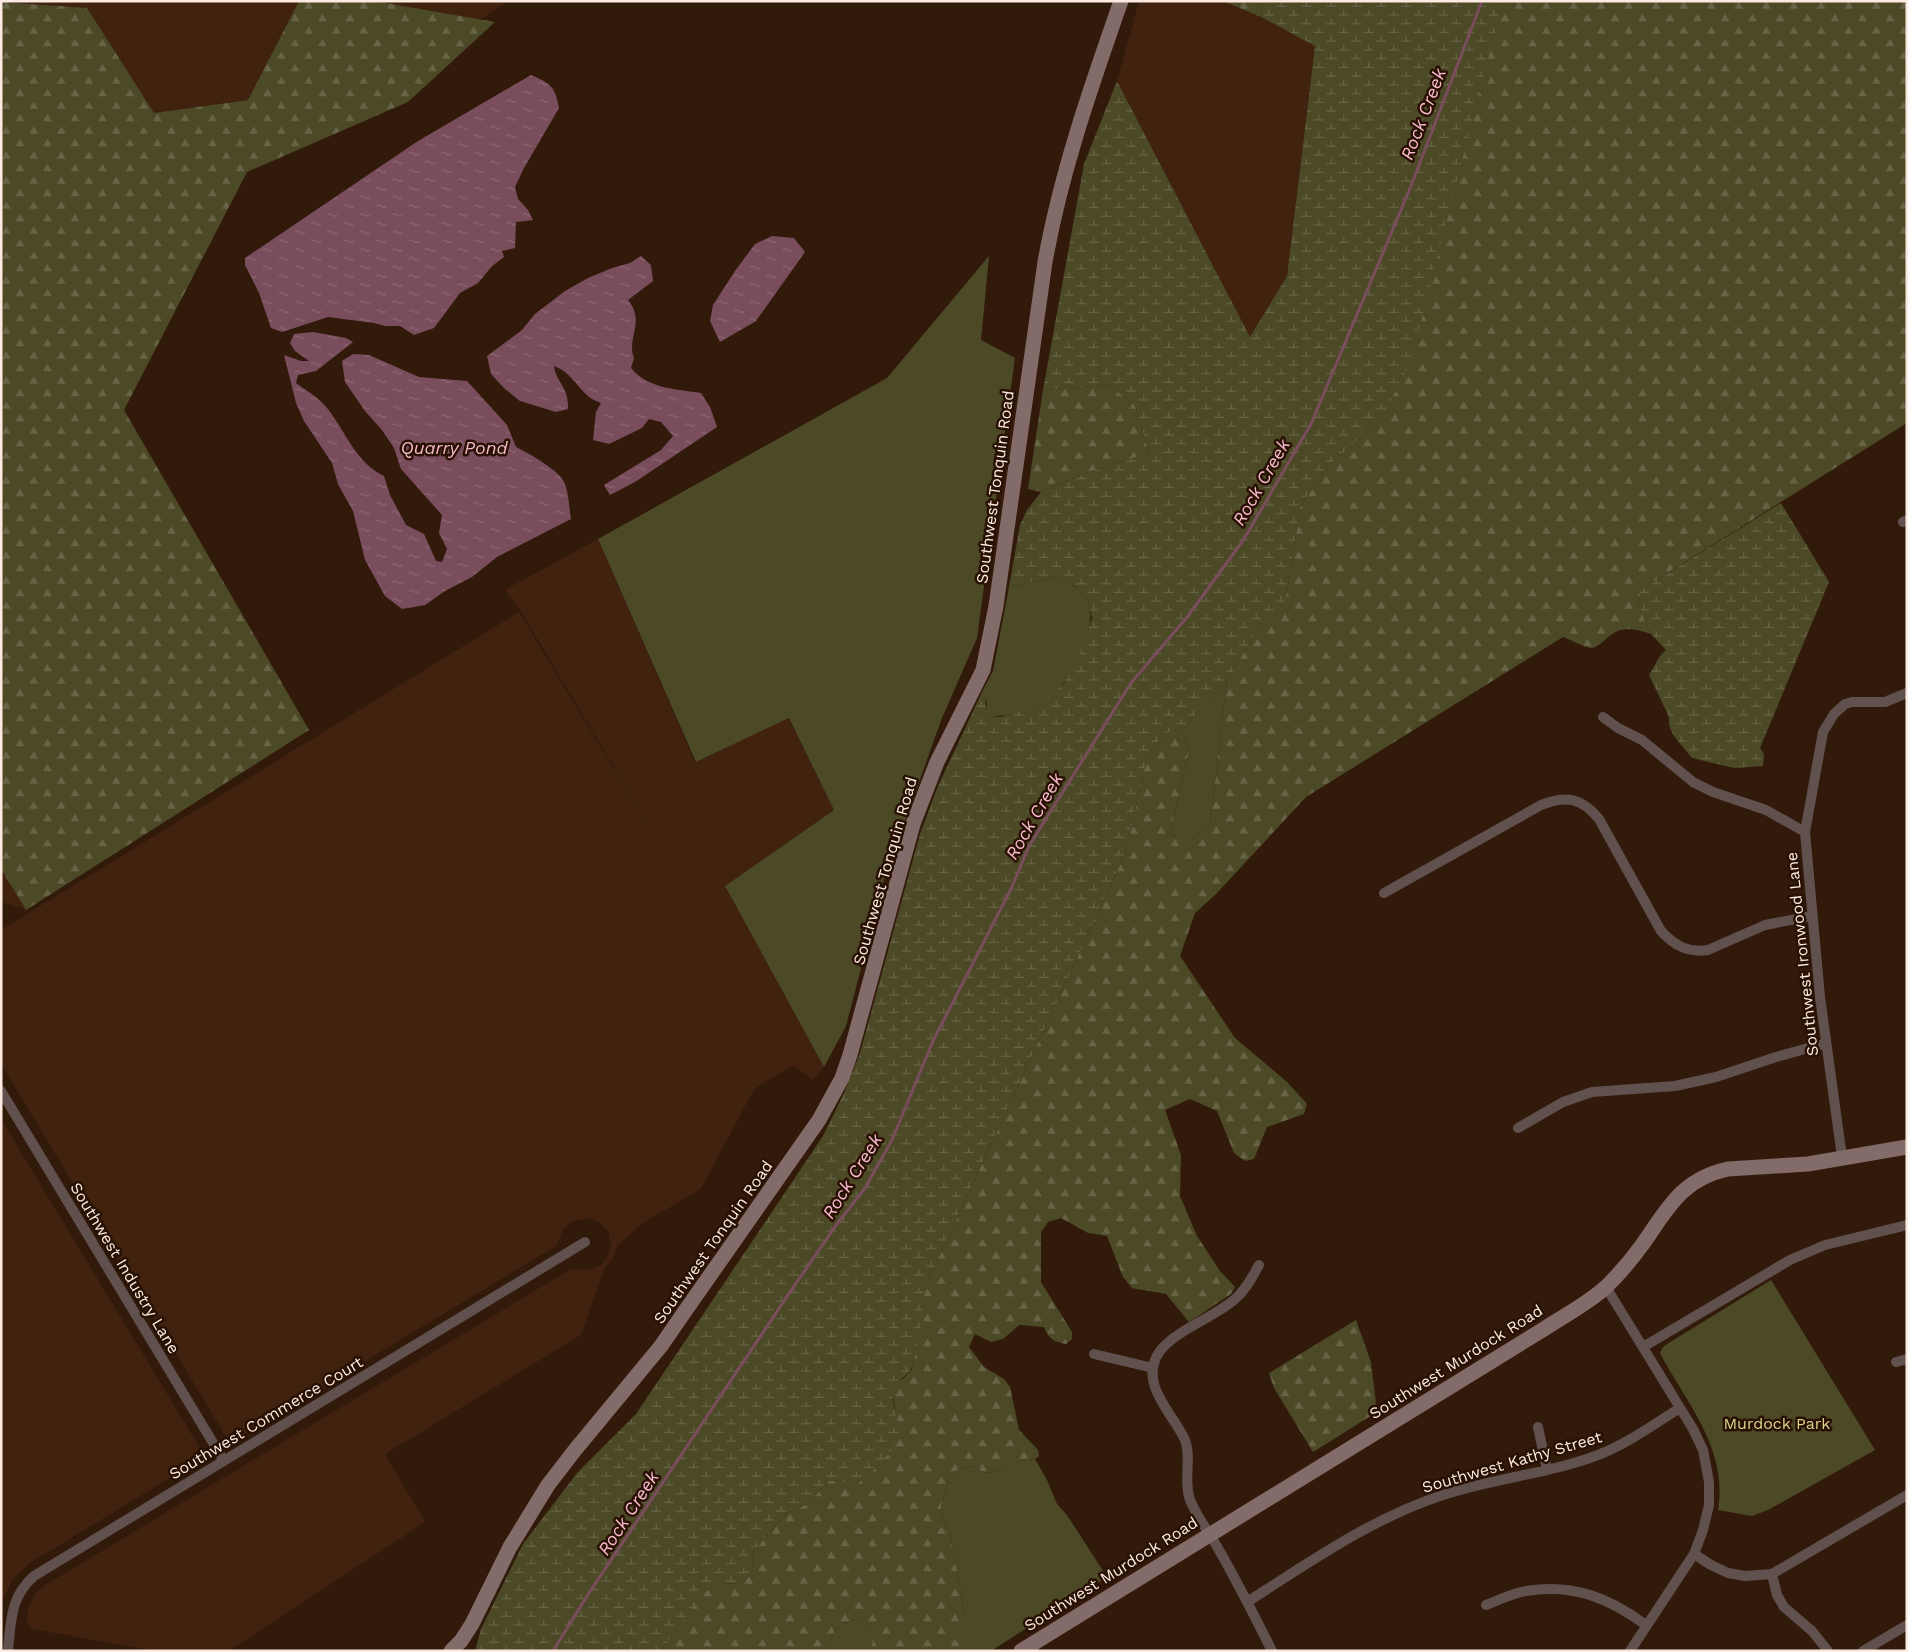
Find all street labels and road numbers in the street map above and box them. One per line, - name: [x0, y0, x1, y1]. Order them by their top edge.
- street label: Southwest Tonquin Road: [972, 389, 1018, 585]
- street label: Southwest Tonquin Road: [849, 775, 921, 967]
- street label: Southwest Ironwood Lane: [1782, 851, 1822, 1057]
- street label: Southwest Tonquin Road: [649, 1157, 777, 1327]
- street label: Southwest Industry Lane: [66, 1179, 184, 1357]
- street label: Southwest Murdock Road: [1366, 1301, 1546, 1423]
- street label: Southwest Commerce Court: [166, 1352, 367, 1483]
- street label: Southwest Kathy Street: [1420, 1427, 1604, 1497]
- street label: Southwest Murdock Road: [1021, 1513, 1201, 1635]

